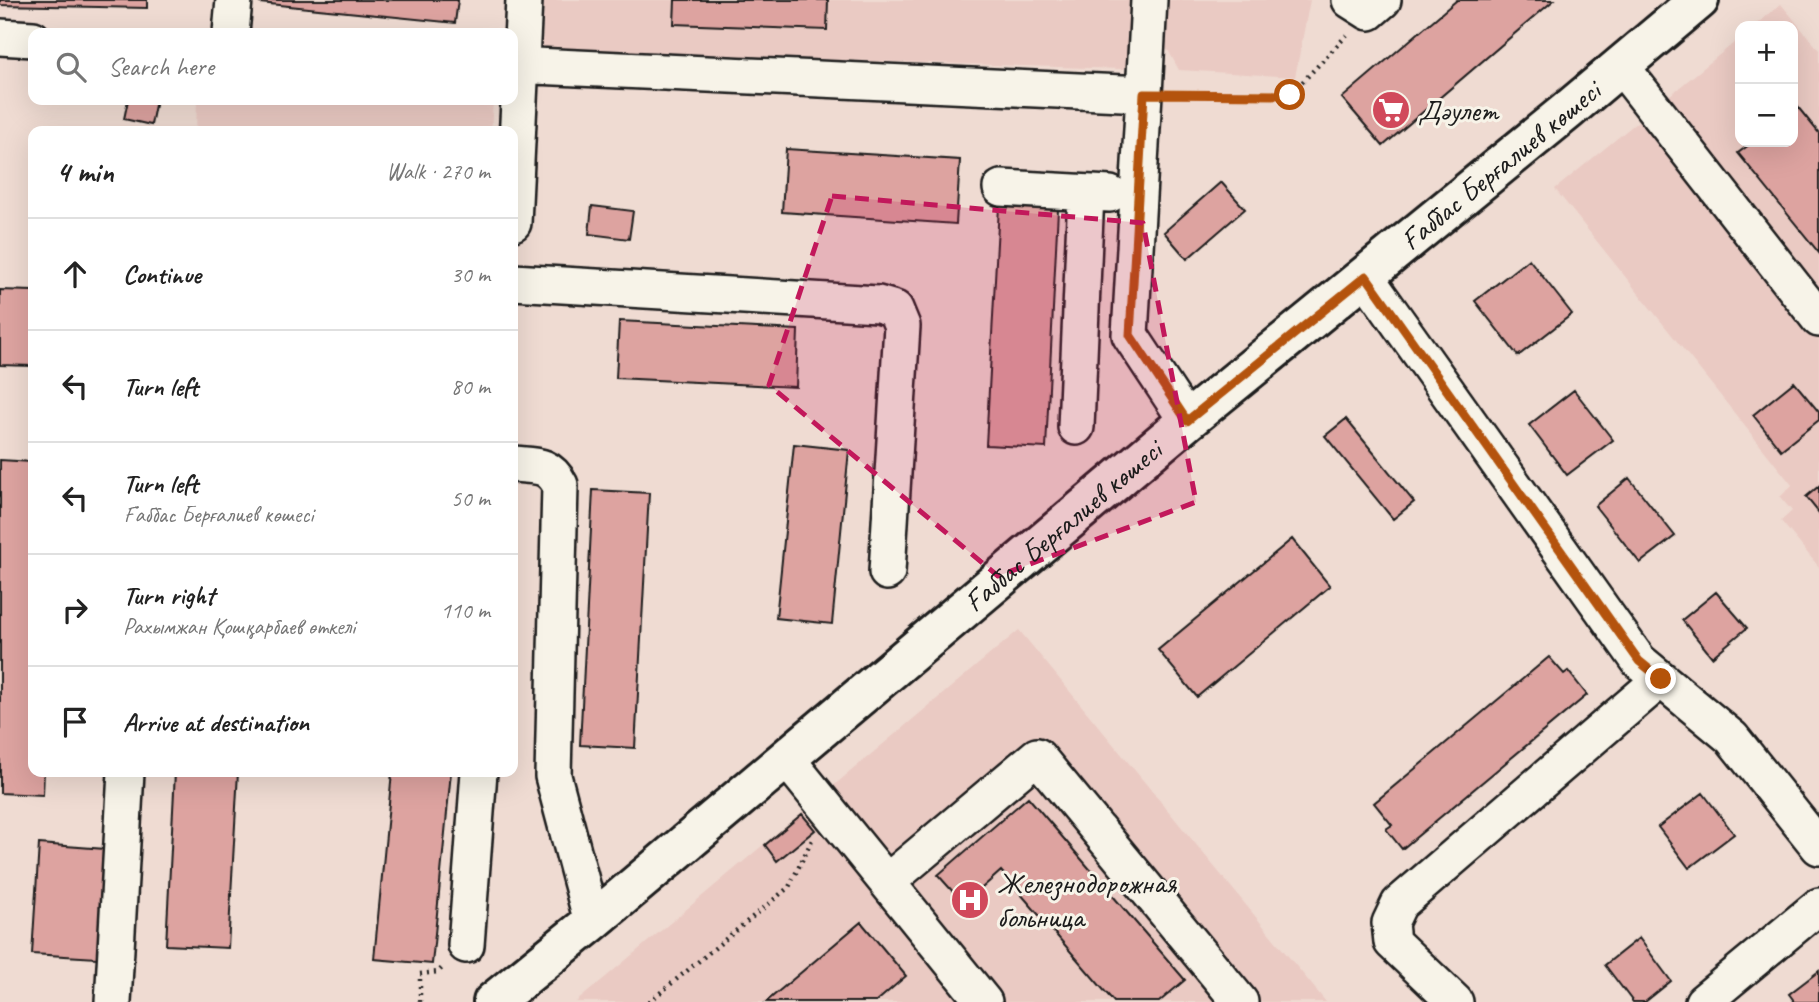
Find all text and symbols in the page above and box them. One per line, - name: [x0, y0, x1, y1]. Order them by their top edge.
- map controls: [1735, 21, 1798, 147]
- button: +: [1735, 21, 1798, 84]
- search box: [28, 28, 518, 105]
- icon: search: [52, 48, 90, 86]
- text: Search here: [108, 50, 214, 83]
- street label: Ғаббас Берғалиев көшесі: [1392, 70, 1611, 259]
- route start: [1274, 79, 1305, 110]
- button: −: [1735, 84, 1798, 147]
- supermarket icon: Дәулет: [1370, 89, 1412, 131]
- place label: Дәулет: [1418, 91, 1500, 129]
- text: 4 min: [56, 153, 113, 191]
- text: Walk · 270 m: [386, 157, 490, 186]
- icon: ahead: [56, 255, 94, 293]
- text: Continue: [123, 258, 201, 291]
- text: 30 m: [451, 260, 490, 289]
- icon: left: [56, 367, 94, 405]
- text: Turn left: [123, 370, 198, 403]
- text: 80 m: [451, 372, 490, 401]
- street label: Ғаббас Берғалиев көшесі: [955, 429, 1172, 621]
- text: Turn left: [123, 467, 198, 500]
- icon: left: [56, 479, 94, 517]
- text: 50 m: [451, 484, 490, 513]
- text: Ғаббас Берғалиев көшесі: [123, 500, 314, 529]
- text: Turn right: [123, 579, 214, 612]
- icon: right: [56, 591, 94, 629]
- text: 110 m: [441, 596, 490, 625]
- text: Рахымжан Қошқарбаев өткелі: [123, 612, 355, 641]
- route end: [1645, 663, 1676, 694]
- icon: arrive: [56, 703, 94, 741]
- text: Arrive at destination: [123, 706, 309, 739]
- place label: Железнодорожная больница: [997, 864, 1177, 936]
- hospital icon: Железнодорожная больница: [949, 879, 991, 921]

